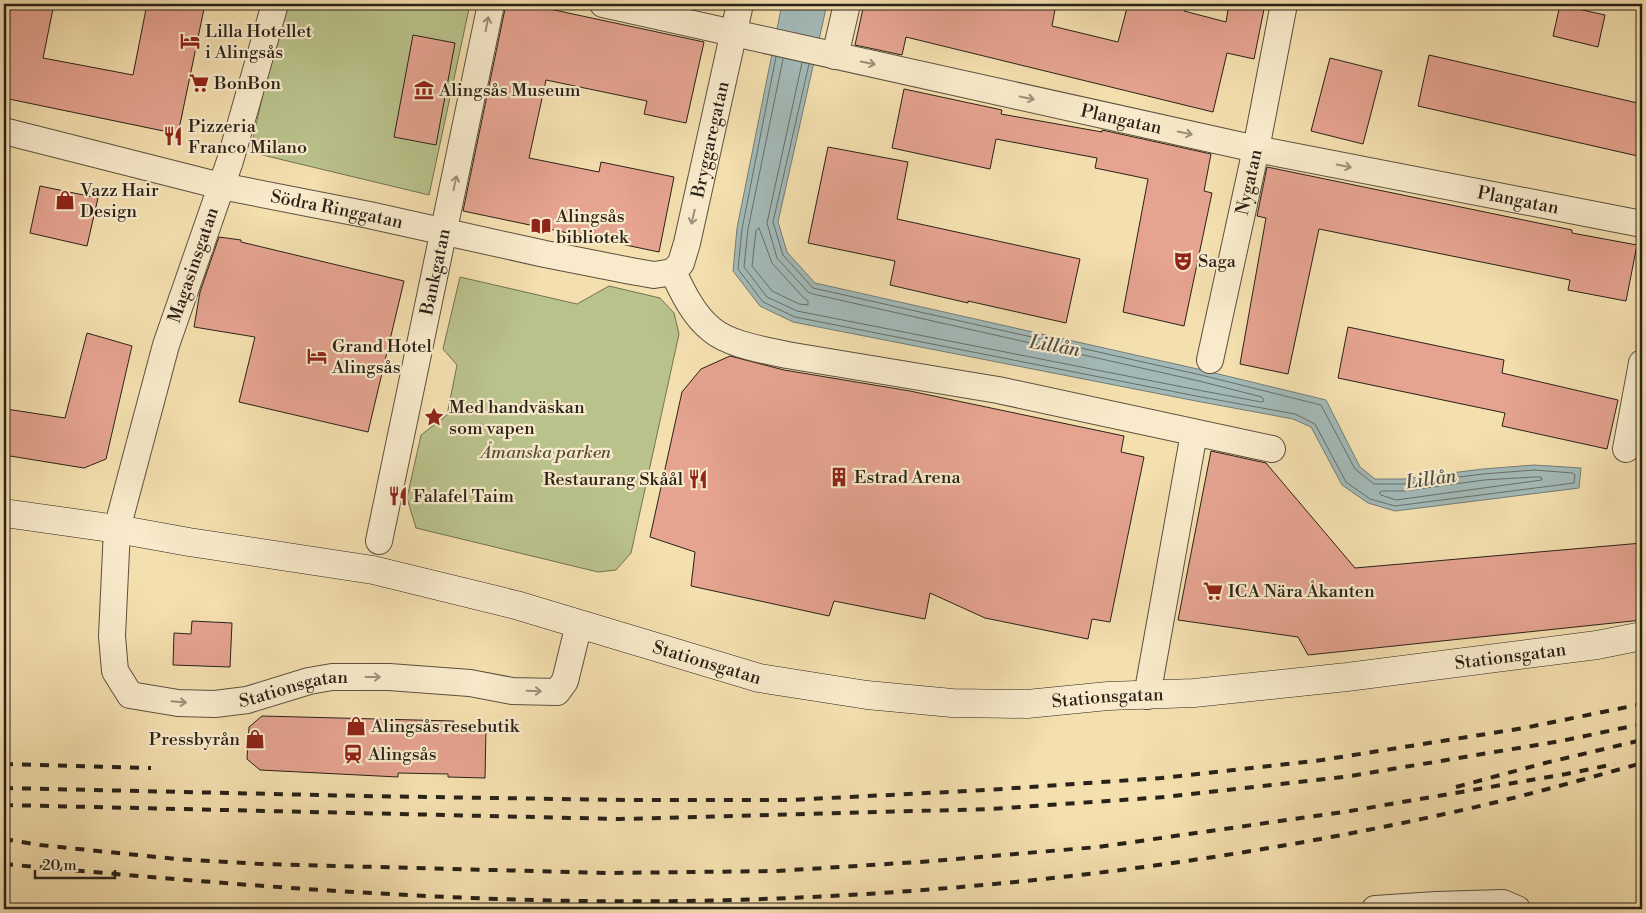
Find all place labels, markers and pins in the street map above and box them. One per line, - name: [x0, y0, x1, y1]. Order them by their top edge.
- place label: Lilla Hotellet i Alingsås: [205, 20, 313, 64]
- hotel icon: Lilla Hotellet i Alingsås: [179, 30, 201, 52]
- supermarket icon: BonBon: [188, 72, 210, 94]
- place label: BonBon: [213, 72, 281, 95]
- museum icon: Alingsås Museum: [413, 79, 435, 101]
- place label: Alingsås Museum: [438, 79, 581, 102]
- place label: Pizzeria Franco Milano: [188, 115, 307, 159]
- restaurant icon: Pizzeria Franco Milano: [162, 125, 184, 147]
- place label: Vazz Hair Design: [79, 179, 159, 223]
- shop icon: Vazz Hair Design: [54, 189, 76, 211]
- place label: Alingsås bibliotek: [555, 205, 630, 249]
- library icon: Alingsås bibliotek: [530, 215, 552, 237]
- theatre icon: Saga: [1172, 250, 1194, 272]
- place label: Saga: [1198, 250, 1237, 273]
- place label: Grand Hotel Alingsås: [331, 335, 432, 379]
- hotel icon: Grand Hotel Alingsås: [306, 345, 328, 367]
- place label: Med handväskan som vapen: [449, 396, 585, 440]
- place icon: Med handväskan som vapen: [423, 406, 445, 428]
- building icon: Estrad Arena: [828, 466, 850, 488]
- place label: Estrad Arena: [854, 466, 961, 489]
- place label: Restaurang Skåål: [543, 468, 684, 491]
- restaurant icon: Restaurang Skåål: [687, 468, 709, 490]
- restaurant icon: Falafel Taim: [387, 485, 409, 507]
- place label: Falafel Taim: [413, 485, 514, 508]
- supermarket icon: ICA Nära Åkanten: [1202, 580, 1224, 602]
- place label: ICA Nära Åkanten: [1228, 580, 1375, 603]
- shop icon: Alingsås resebutik: [345, 715, 367, 737]
- place label: Alingsås resebutik: [370, 715, 521, 738]
- place label: Pressbyrån: [149, 728, 240, 751]
- shop icon: Pressbyrån: [244, 728, 266, 750]
- station icon: Alingsås: [342, 743, 364, 765]
- place label: Alingsås: [367, 743, 437, 766]

